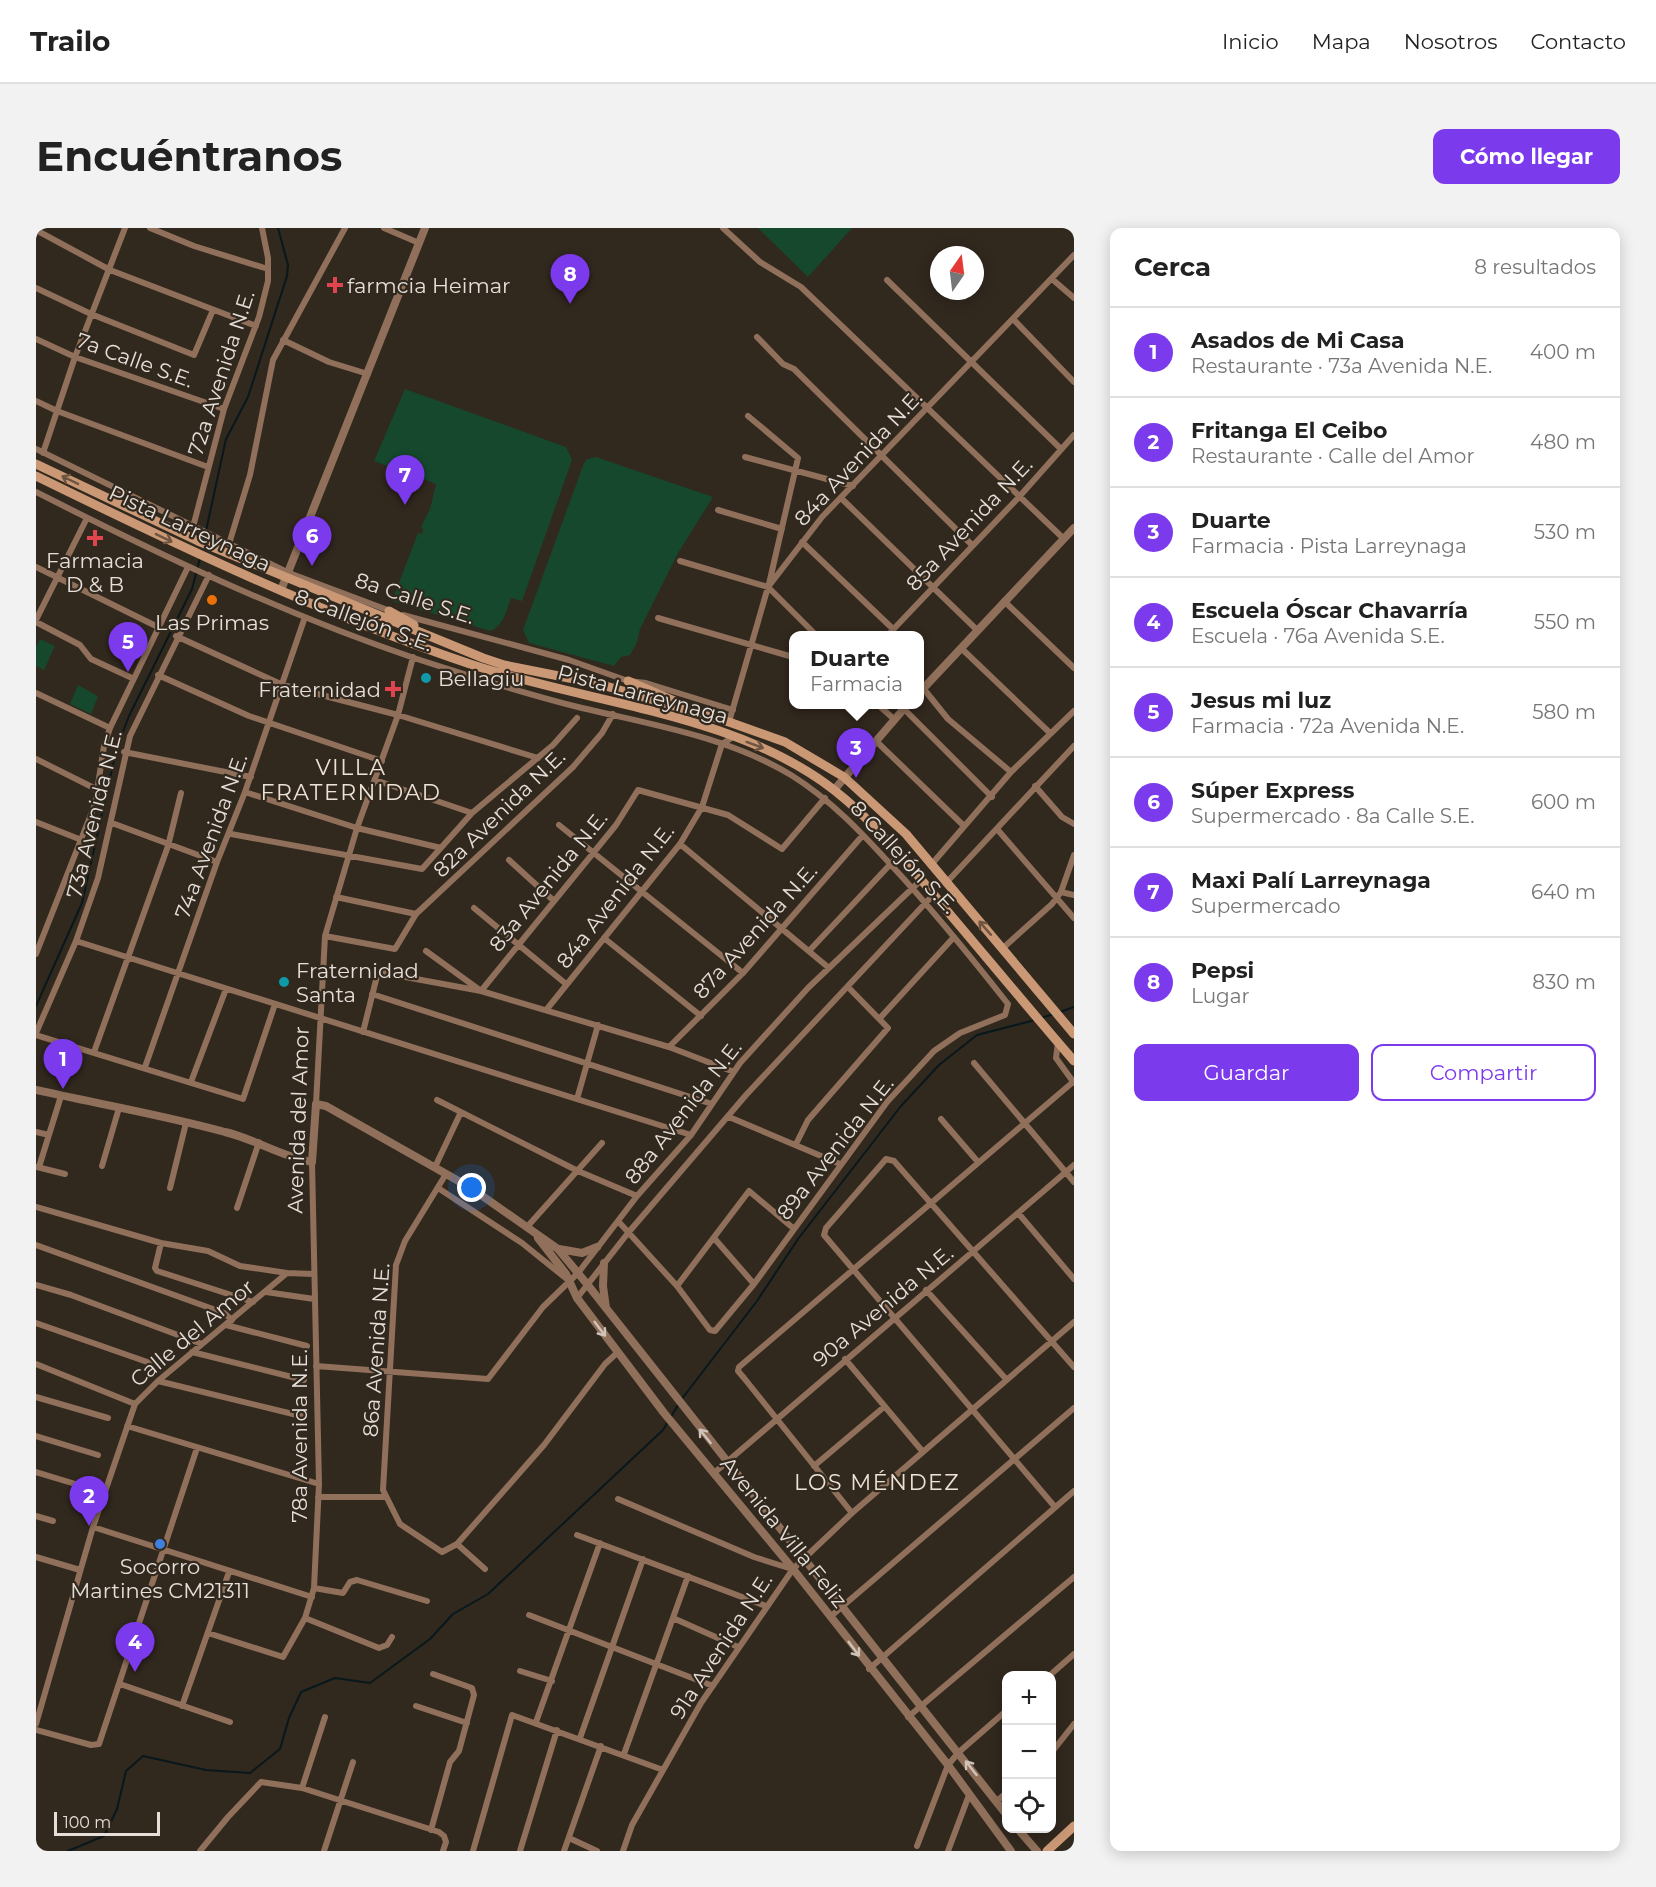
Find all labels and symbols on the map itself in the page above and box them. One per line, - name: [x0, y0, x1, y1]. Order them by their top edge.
- north arrow: [930, 246, 984, 300]
- pin: 8: [550, 254, 590, 304]
- place label: farmcia Heimar: [347, 273, 511, 298]
- marker: farmcia Heimar: [328, 278, 342, 292]
- street label: 72a Avenida N.E.: [182, 287, 260, 459]
- street label: 7a Calle S.E.: [73, 327, 197, 393]
- street label: 84a Avenida N.E.: [789, 385, 927, 531]
- street label: 85a Avenida N.E.: [901, 452, 1037, 596]
- pin: 7: [386, 456, 424, 505]
- one-way arrow: [61, 474, 79, 485]
- street label: Pista Larreynaga: [105, 480, 275, 576]
- pin: 6: [292, 516, 332, 566]
- marker: Farmacia D & B: [88, 531, 102, 545]
- one-way arrow: [155, 533, 173, 544]
- place label: Farmacia D & B: [46, 548, 144, 597]
- street label: 8a Calle S.E.: [352, 567, 478, 629]
- street label: 8 Callejón S.E.: [292, 583, 436, 657]
- marker: Las Primas: [205, 593, 219, 607]
- place label: Las Primas: [155, 610, 269, 635]
- pin: 5: [108, 622, 148, 672]
- street label: Pista Larreynaga: [555, 659, 731, 729]
- place label: Bellagiu: [438, 666, 524, 691]
- marker: Bellagiu: [419, 671, 433, 685]
- place label: Fraternidad: [258, 677, 381, 702]
- marker: Fraternidad: [386, 682, 400, 696]
- street label: 73a Avenida N.E.: [61, 727, 127, 901]
- pin: 3: [836, 728, 876, 778]
- one-way arrow: [745, 740, 764, 751]
- street label: 82a Avenida N.E.: [428, 744, 570, 882]
- street label: 74a Avenida N.E.: [170, 750, 252, 922]
- district label: VILLA FRATERNIDAD: [260, 754, 442, 806]
- street label: 8 Callejón S.E.: [845, 795, 963, 919]
- street label: 83a Avenida N.E.: [484, 806, 612, 956]
- street label: 84a Avenida N.E.: [551, 819, 679, 973]
- street label: 87a Avenida N.E.: [688, 858, 822, 1004]
- one-way arrow: [978, 921, 992, 936]
- place label: Fraternidad Santa: [296, 958, 419, 1007]
- marker: Fraternidad Santa: [277, 975, 291, 989]
- street label: Avenida del Amor: [282, 1026, 314, 1214]
- street label: 88a Avenida N.E.: [619, 1035, 747, 1189]
- pin: 1: [44, 1040, 82, 1089]
- street label: 89a Avenida N.E.: [771, 1072, 899, 1224]
- your location: [457, 1173, 486, 1202]
- street label: 90a Avenida N.E.: [808, 1240, 958, 1372]
- street label: 86a Avenida N.E.: [357, 1262, 395, 1438]
- street label: Calle del Amor: [125, 1274, 259, 1392]
- one-way arrow: [594, 1321, 607, 1337]
- street label: 78a Avenida N.E.: [287, 1349, 312, 1523]
- one-way arrow: [698, 1428, 711, 1444]
- street label: Avenida Villa Feliz: [715, 1451, 853, 1613]
- district label: LOS MÉNDEZ: [794, 1469, 960, 1496]
- pin: 2: [70, 1476, 108, 1526]
- marker: Socorro Martines CM21311: [153, 1537, 167, 1551]
- place label: Socorro Martines CM21311: [70, 1554, 250, 1603]
- street label: 91a Avenida N.E.: [665, 1568, 777, 1724]
- pin: 4: [116, 1622, 154, 1672]
- one-way arrow: [848, 1640, 860, 1656]
- one-way arrow: [965, 1760, 978, 1776]
- scale bar: [54, 1809, 160, 1836]

